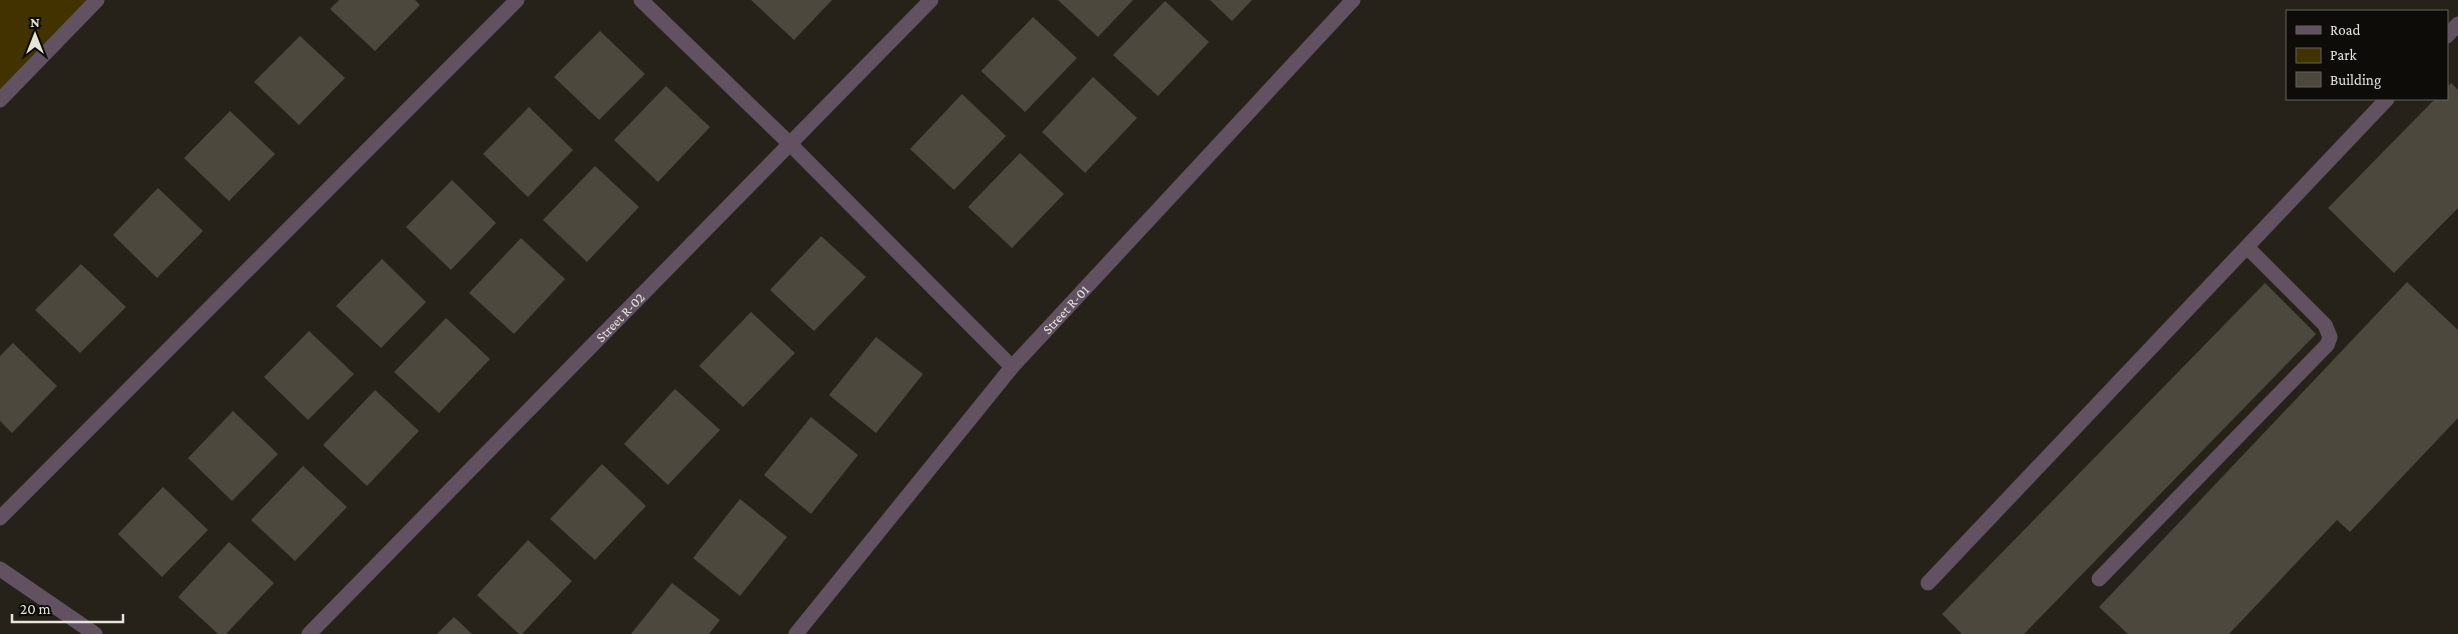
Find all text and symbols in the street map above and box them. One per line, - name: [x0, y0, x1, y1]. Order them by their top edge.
- north arrow: [10, 10, 60, 60]
- legend: [2286, 10, 2448, 100]
- text: N: [30, 14, 40, 30]
- text: Road: [2330, 22, 2361, 38]
- text: Park: [2330, 47, 2357, 63]
- text: Building: [2330, 72, 2381, 89]
- street label: Street R-01: [1039, 281, 1092, 337]
- street label: Street R-02: [592, 289, 648, 345]
- scale bar: [12, 592, 124, 624]
- text: 20 m: [20, 601, 51, 617]

